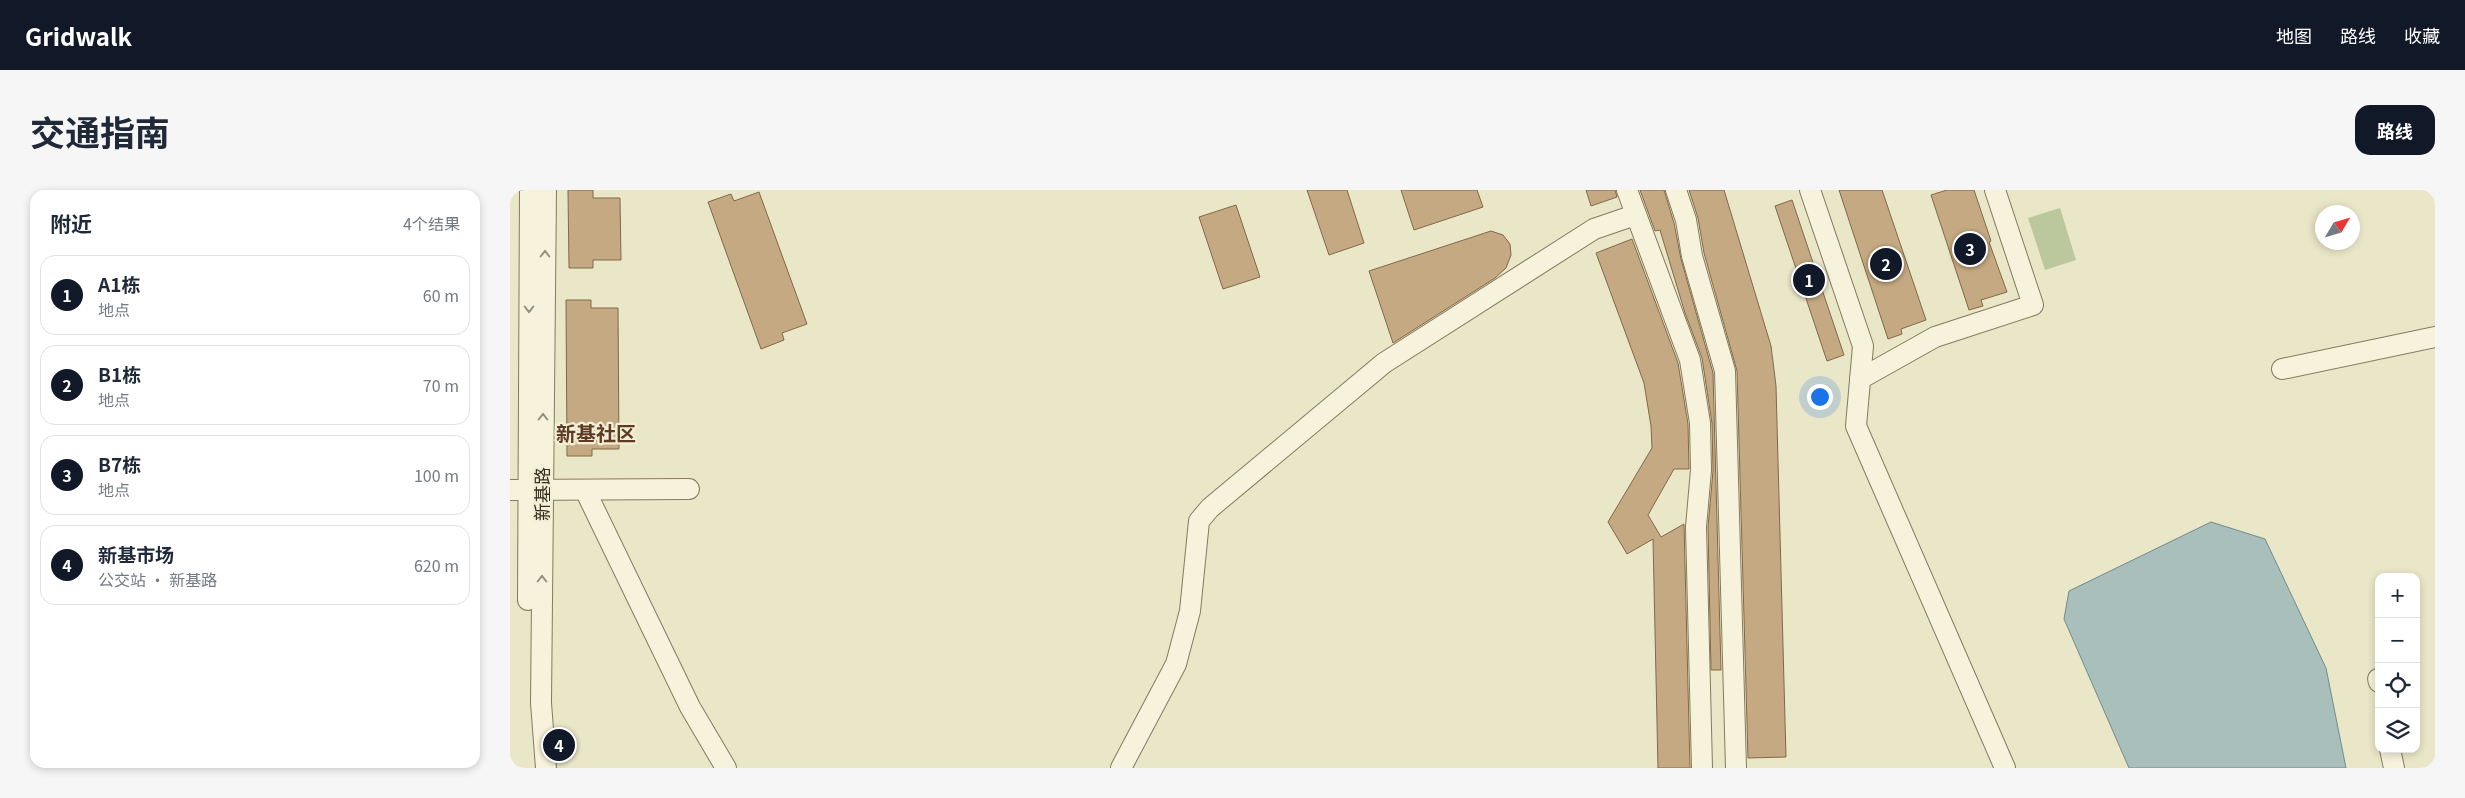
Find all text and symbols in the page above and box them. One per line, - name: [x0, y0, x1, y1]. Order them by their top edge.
- text: Gridwalk: [25, 18, 132, 53]
- text: 地图: [2276, 22, 2312, 48]
- text: 路线: [2340, 22, 2376, 48]
- text: 收藏: [2404, 22, 2440, 48]
- text: 交通指南: [30, 105, 170, 156]
- button: 路线: [2355, 105, 2435, 155]
- north arrow: [2315, 205, 2360, 250]
- text: 附近: [50, 208, 92, 238]
- text: 4个结果: [403, 211, 460, 235]
- pin: 3: [1954, 230, 1986, 268]
- pin: 2: [1870, 245, 1902, 283]
- one-way arrow: [540, 250, 550, 258]
- pin: 1: [1793, 261, 1825, 299]
- text: A1栋: [98, 270, 140, 297]
- text: 1: [62, 283, 72, 307]
- text: 60 m: [423, 283, 459, 307]
- text: 地点: [98, 297, 130, 321]
- one-way arrow: [524, 305, 534, 313]
- text: B1栋: [98, 360, 141, 387]
- text: 2: [62, 373, 72, 397]
- text: 70 m: [423, 373, 459, 397]
- your location: [1807, 384, 1833, 410]
- text: 地点: [98, 387, 130, 411]
- one-way arrow: [538, 413, 549, 421]
- district label: 新基社区: [556, 418, 636, 447]
- text: B7栋: [98, 450, 141, 477]
- text: 3: [62, 463, 72, 487]
- text: 100 m: [414, 463, 459, 487]
- street label: 新基路: [528, 467, 554, 521]
- text: 地点: [98, 477, 130, 501]
- text: 新基市场: [98, 540, 174, 567]
- text: 4: [62, 553, 72, 577]
- text: 620 m: [414, 553, 459, 577]
- text: 公交站 · 新基路: [98, 567, 217, 591]
- map controls: [2375, 573, 2420, 753]
- button: +: [2375, 573, 2420, 618]
- one-way arrow: [537, 575, 547, 583]
- button: −: [2375, 618, 2420, 663]
- button: locate: [2375, 663, 2420, 708]
- button: layers: [2375, 708, 2420, 753]
- pin: 4: [543, 726, 575, 764]

